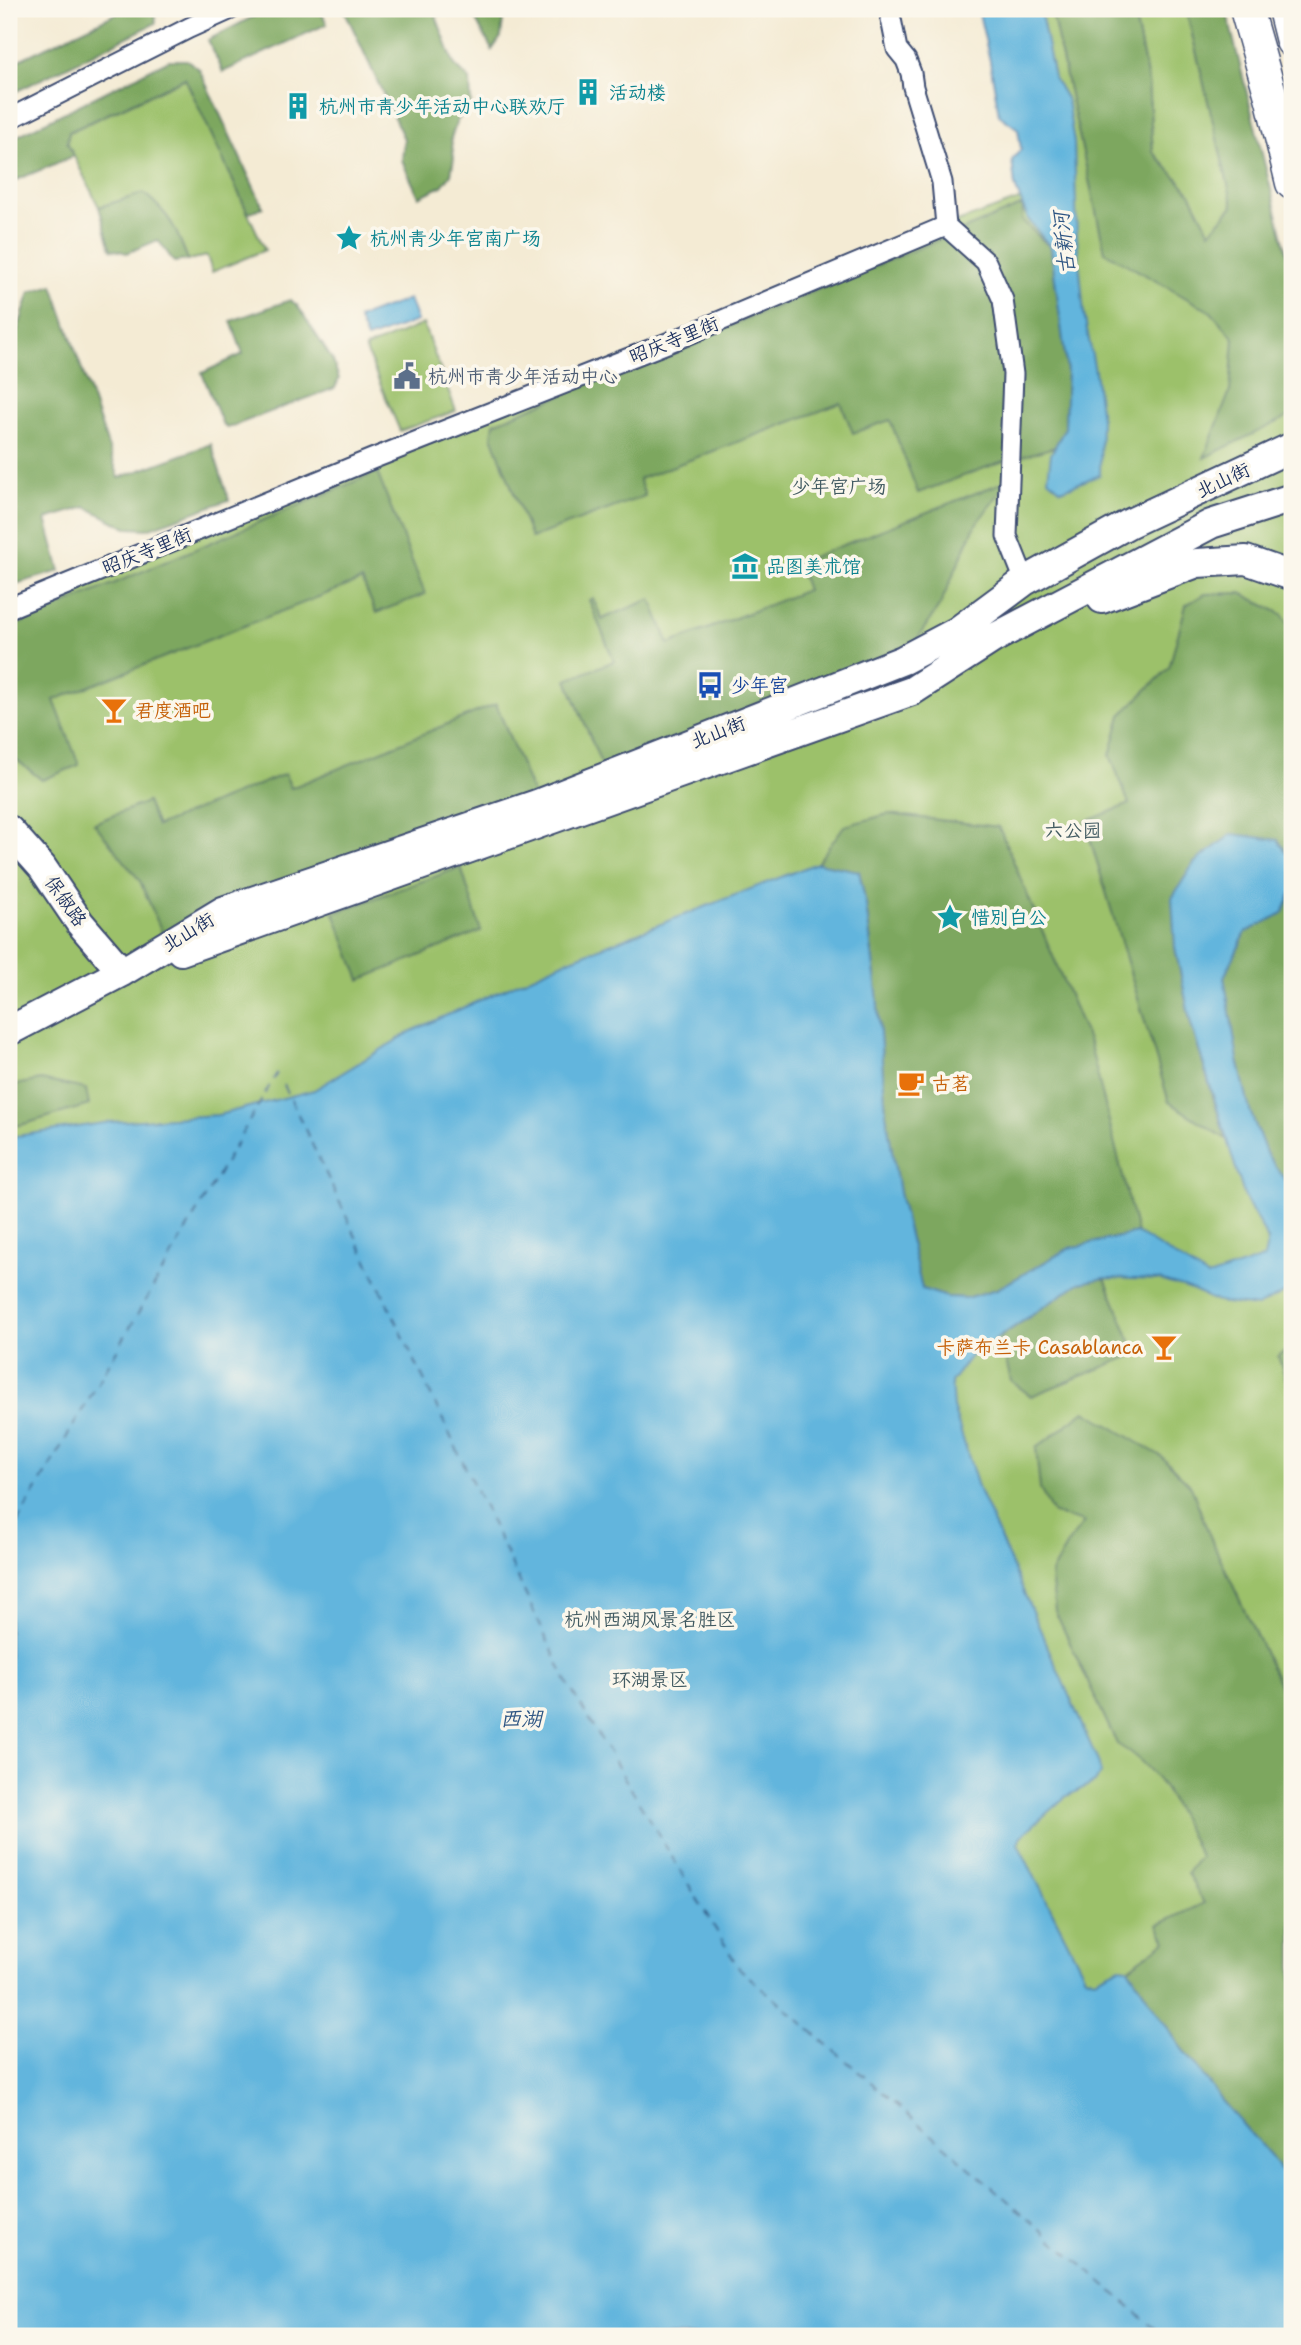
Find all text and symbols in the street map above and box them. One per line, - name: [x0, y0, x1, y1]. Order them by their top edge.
- building icon: 活动楼: [573, 77, 603, 107]
- place label: 活动楼: [609, 80, 666, 105]
- building icon: 杭州市青少年活动中心联欢厅: [283, 91, 313, 121]
- place label: 杭州市青少年活动中心联欢厅: [319, 94, 566, 119]
- water label: 古新河: [1046, 207, 1081, 276]
- place icon: 杭州青少年宫南广场: [334, 223, 364, 253]
- place label: 杭州青少年宫南广场: [370, 226, 541, 251]
- street label: 昭庆寺里街: [625, 311, 723, 369]
- public building icon: 杭州市青少年活动中心: [392, 361, 422, 391]
- place label: 杭州市青少年活动中心: [428, 364, 618, 389]
- street label: 北山街: [1192, 457, 1254, 503]
- park label: 少年宫广场: [791, 474, 887, 499]
- street label: 昭庆寺里街: [98, 522, 196, 580]
- museum icon: 品图美术馆: [730, 551, 760, 581]
- place label: 品图美术馆: [766, 554, 861, 579]
- bus stop icon: 少年宫: [695, 670, 725, 700]
- place label: 少年宫: [731, 673, 788, 698]
- bar icon: 君度酒吧: [99, 695, 129, 725]
- place label: 君度酒吧: [135, 698, 211, 723]
- street label: 北山街: [687, 710, 749, 754]
- park label: 六公园: [1044, 818, 1102, 843]
- street label: 保俶路: [39, 870, 93, 932]
- place icon: 惜别白公: [935, 902, 965, 932]
- place label: 惜别白公: [971, 905, 1047, 930]
- street label: 北山街: [157, 907, 219, 957]
- cafe icon: 古茗: [896, 1068, 926, 1098]
- place label: 古茗: [932, 1071, 970, 1096]
- bar icon: 卡萨布兰卡 Casablanca: [1149, 1332, 1179, 1362]
- place label: 卡萨布兰卡 Casablanca: [936, 1335, 1143, 1360]
- park label: 杭州西湖风景名胜区: [564, 1607, 736, 1632]
- park label: 环湖景区: [612, 1667, 688, 1692]
- water label: 西湖: [500, 1705, 544, 1733]

